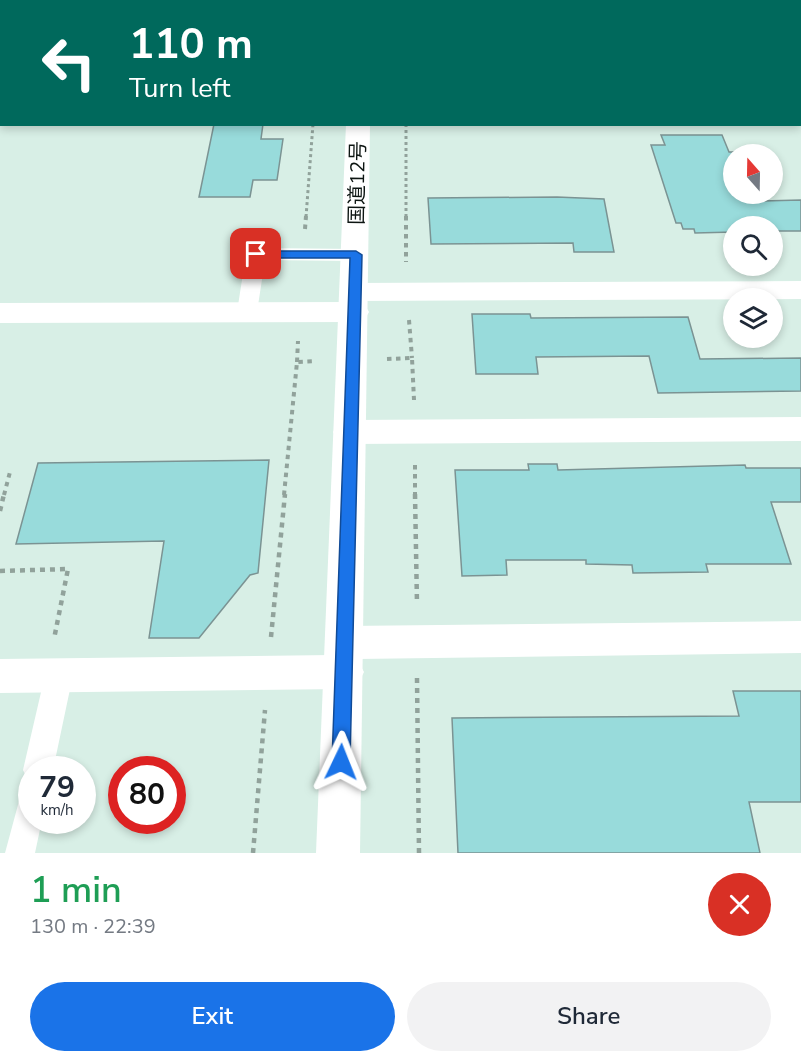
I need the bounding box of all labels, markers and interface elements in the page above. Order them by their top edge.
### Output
text: 110 m [129,16,253,73]
icon: left [30,24,108,102]
text: Turn left [129,70,230,107]
street label: 国道12号 [343,141,372,225]
north arrow [723,144,783,204]
map controls [723,144,783,348]
button: search [723,216,783,276]
pin [230,228,281,279]
icon: arrive [239,237,272,270]
button: layers [723,288,783,348]
position arrow [309,730,373,794]
speed limit sign: 80 [108,756,186,834]
text: 79 [39,767,75,808]
text: km/h [40,800,74,820]
text: 1 min [30,866,122,915]
button: close [708,873,771,936]
text: 130 m · 22:39 [30,913,156,940]
button: Exit [30,982,395,1051]
button: Share [407,982,771,1051]

